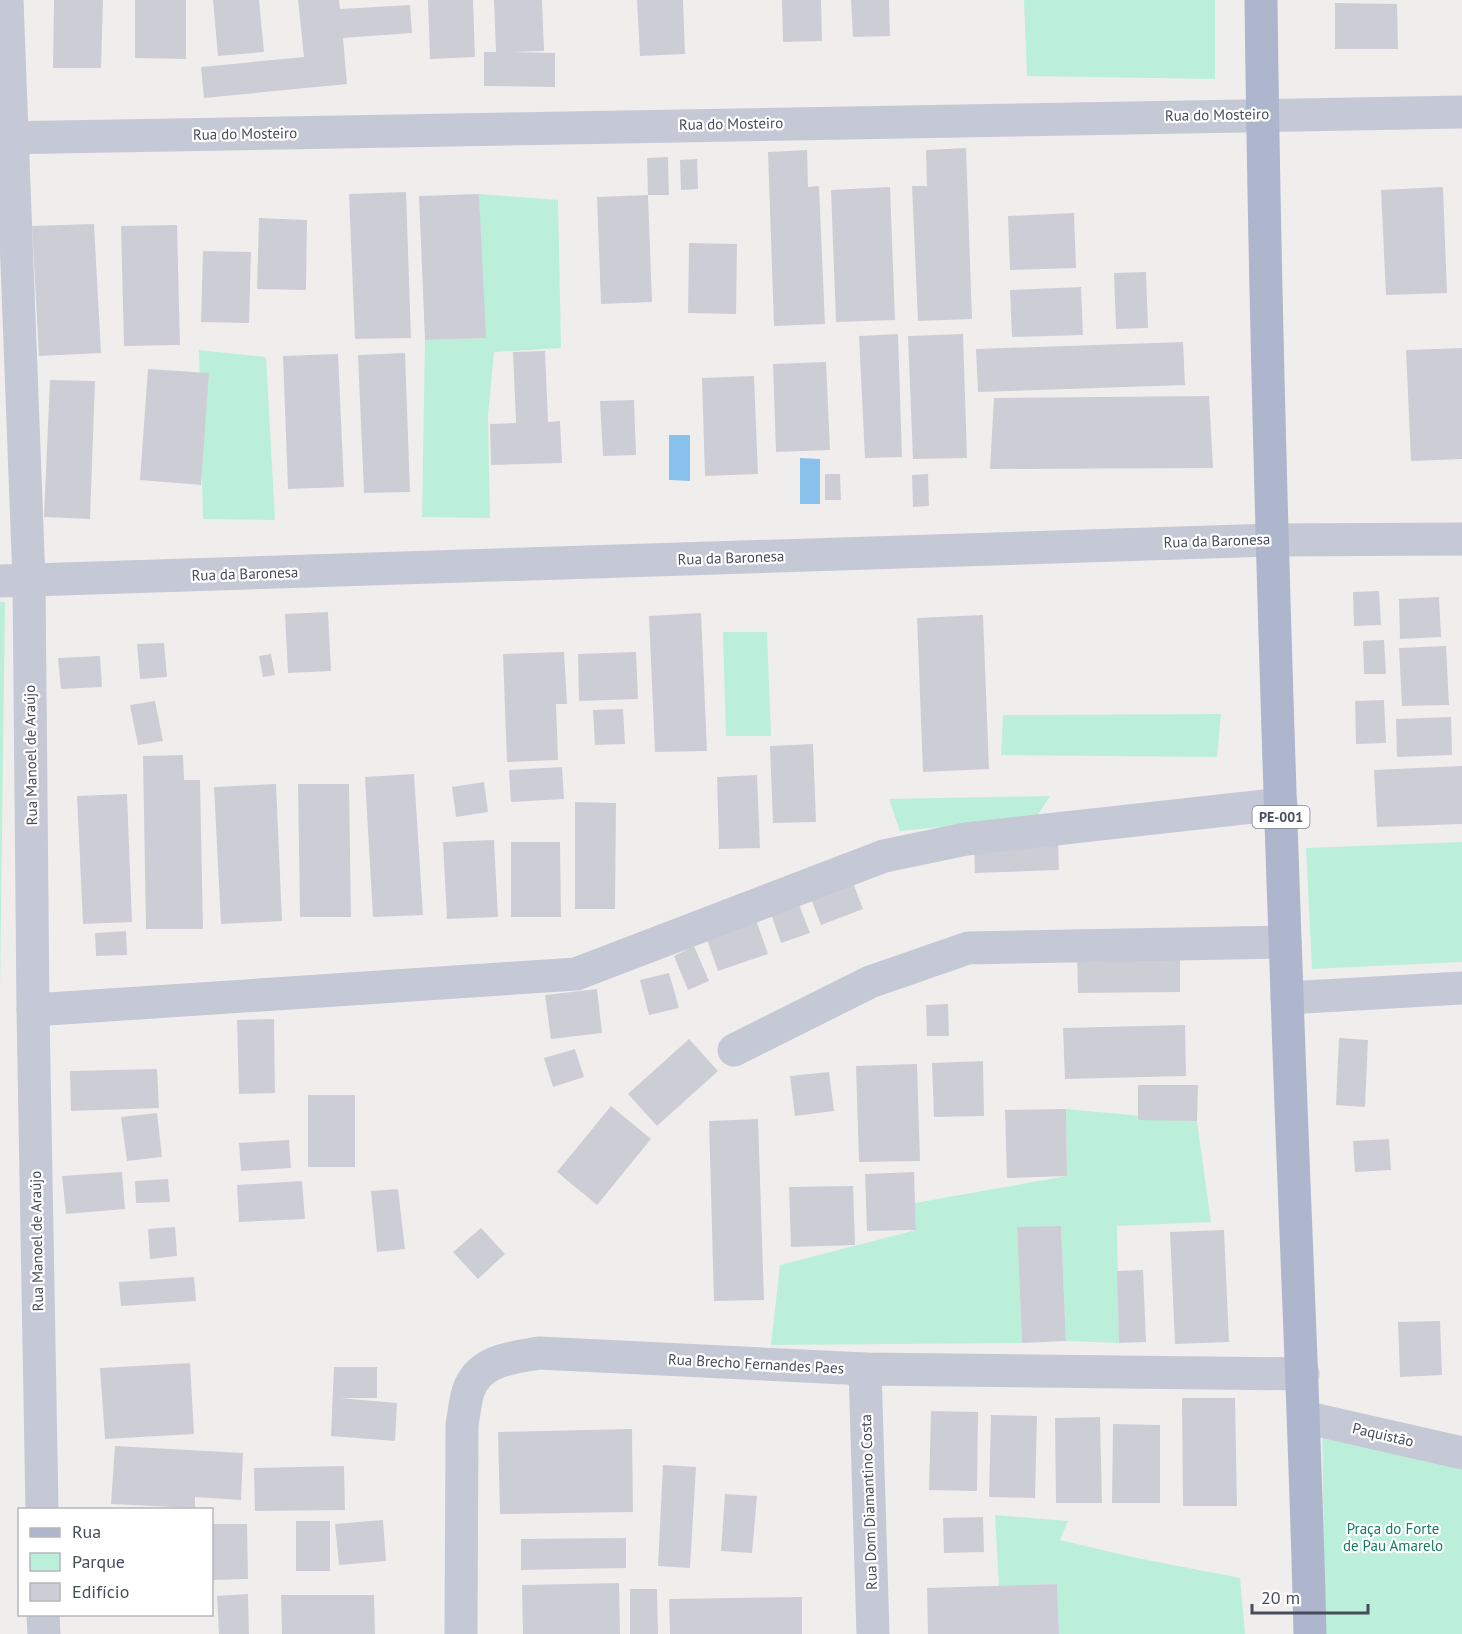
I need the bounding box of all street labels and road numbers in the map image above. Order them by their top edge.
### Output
street label: Rua do Mosteiro [1165,104,1269,125]
street label: Rua do Mosteiro [679,113,783,134]
street label: Rua do Mosteiro [193,123,297,144]
street label: Rua da Baronesa [1163,529,1271,552]
street label: Rua da Baronesa [677,546,785,569]
street label: Rua da Baronesa [191,562,299,585]
street label: Rua Manoel de Araújo [20,685,41,825]
road number: PE-001 [1252,806,1310,828]
street label: Rua Manoel de Araújo [26,1171,47,1311]
street label: Rua Brecho Fernandes Paes [668,1349,845,1378]
street label: Rua Dom Diamantino Costa [856,1414,881,1590]
street label: Paquistão [1351,1418,1416,1451]

